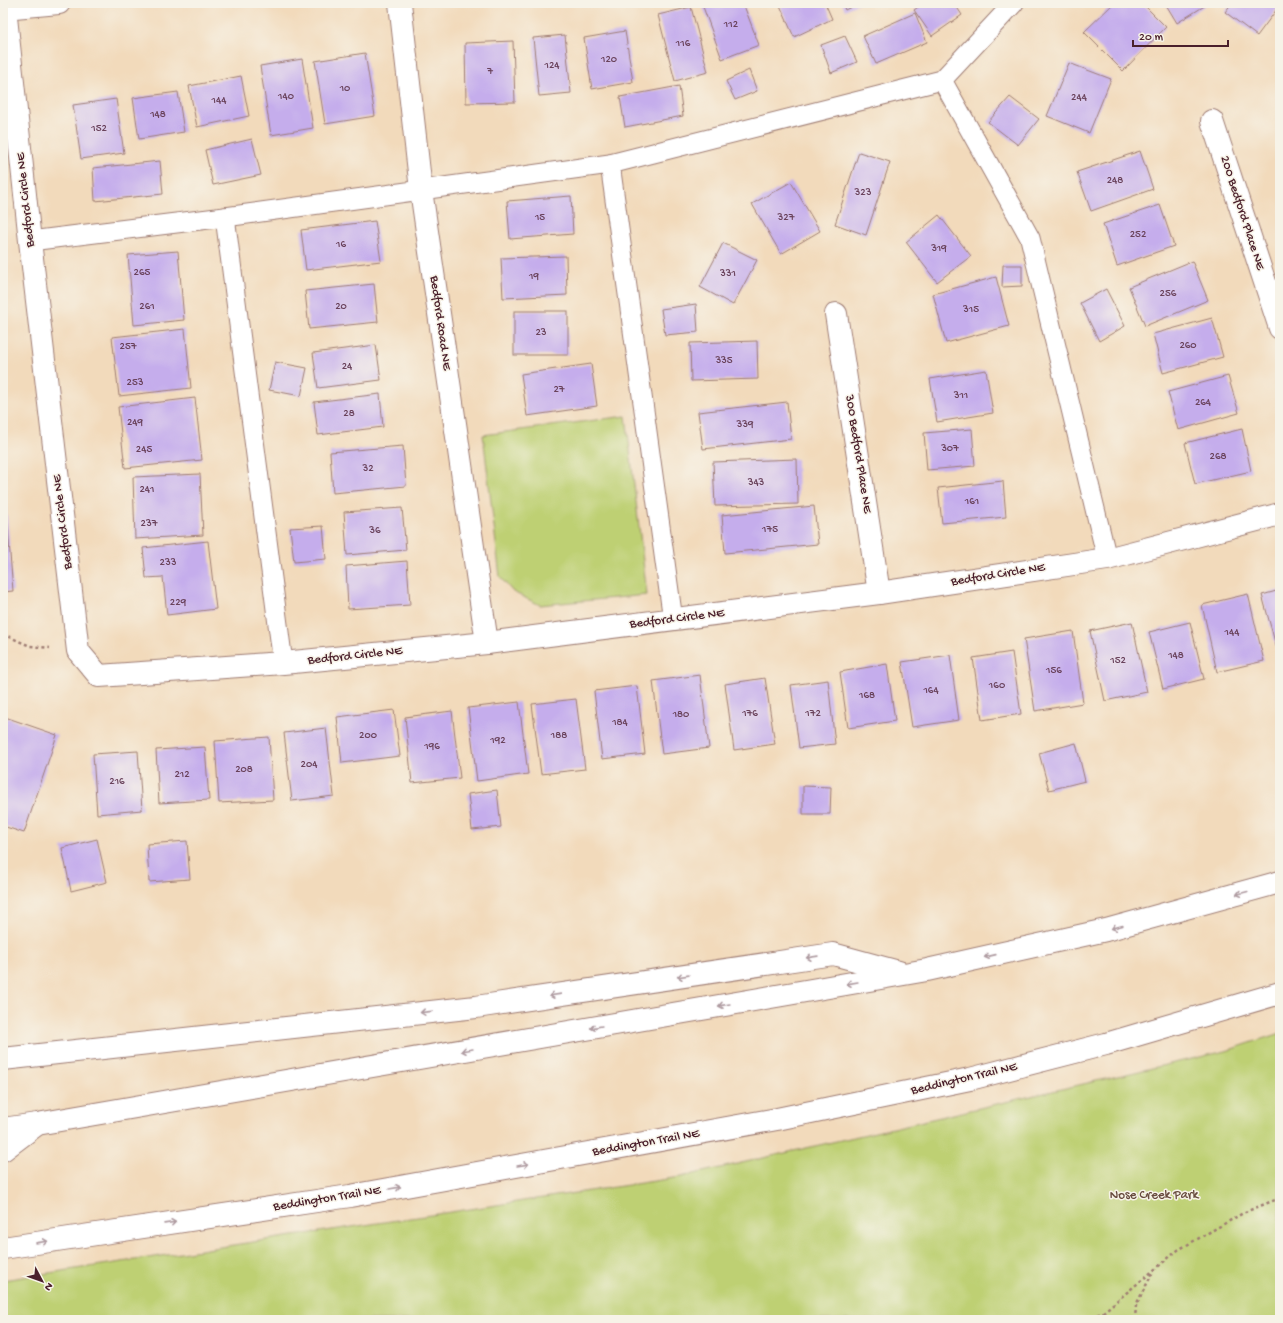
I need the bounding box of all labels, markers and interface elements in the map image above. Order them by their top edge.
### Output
house number: 112 [723,19,739,31]
scale bar [1133,22,1228,48]
text: 20 m [1139,31,1164,45]
house number: 116 [675,38,691,50]
house number: 120 [600,54,617,66]
house number: 124 [543,60,560,72]
house number: 7 [486,66,493,78]
house number: 10 [339,83,350,95]
house number: 140 [277,91,294,103]
house number: 244 [1071,92,1088,104]
house number: 144 [211,95,227,107]
house number: 148 [149,109,166,121]
house number: 152 [90,123,107,135]
street label: Bedford Circle NE [13,151,39,249]
street label: 200 Bedford Place NE [1216,154,1268,273]
house number: 248 [1107,175,1123,187]
house number: 323 [854,187,872,199]
house number: 15 [534,212,545,224]
house number: 327 [777,212,795,224]
house number: 252 [1130,229,1147,241]
house number: 16 [335,239,346,251]
house number: 319 [930,243,947,255]
house number: 265 [134,267,151,279]
house number: 331 [719,268,736,280]
house number: 19 [528,271,539,283]
street label: Bedford Road NE [426,274,454,372]
house number: 256 [1160,288,1177,300]
house number: 261 [139,301,155,313]
house number: 20 [335,301,347,313]
house number: 315 [962,304,979,316]
house number: 23 [535,327,547,339]
house number: 260 [1179,340,1197,352]
house number: 257 [120,341,137,353]
house number: 335 [714,355,733,367]
house number: 24 [342,361,353,373]
house number: 253 [127,377,144,389]
house number: 27 [553,384,565,396]
house number: 311 [953,390,968,402]
street label: 300 Bedford Place NE [841,393,875,515]
house number: 264 [1195,397,1212,409]
house number: 28 [343,408,355,420]
house number: 249 [127,417,144,429]
house number: 339 [736,419,754,431]
house number: 307 [940,443,959,455]
house number: 245 [136,444,152,456]
house number: 268 [1210,451,1227,463]
house number: 32 [361,463,374,475]
street label: Bedford Circle NE [50,473,76,571]
house number: 343 [747,477,765,489]
house number: 241 [139,484,155,496]
house number: 161 [964,496,979,508]
house number: 237 [141,518,158,530]
house number: 175 [761,524,778,536]
house number: 36 [368,525,381,537]
house number: 233 [160,557,177,569]
street label: Bedford Circle NE [949,560,1047,590]
house number: 229 [170,597,187,609]
street label: Bedford Circle NE [628,606,726,632]
house number: 144 [1224,627,1240,639]
street label: Bedford Circle NE [306,643,404,669]
house number: 148 [1167,650,1184,662]
house number: 152 [1109,655,1126,667]
house number: 156 [1045,665,1062,677]
house number: 160 [988,680,1005,692]
house number: 164 [922,685,939,697]
house number: 168 [858,690,875,702]
house number: 176 [741,708,758,720]
house number: 172 [804,708,821,720]
house number: 180 [672,709,689,721]
house number: 184 [611,717,629,729]
house number: 200 [359,730,377,742]
house number: 188 [550,730,567,742]
house number: 192 [489,735,506,747]
house number: 196 [423,741,440,753]
house number: 204 [301,759,318,771]
house number: 208 [235,764,253,776]
house number: 212 [174,769,190,781]
house number: 216 [109,776,125,788]
one-way arrow [1236,889,1249,897]
one-way arrow [1111,924,1124,931]
one-way arrow [984,952,997,960]
one-way arrow [806,953,819,961]
one-way arrow [677,972,690,980]
one-way arrow [846,979,859,987]
one-way arrow [549,991,562,999]
one-way arrow [718,1001,731,1009]
one-way arrow [420,1009,433,1016]
one-way arrow [589,1024,602,1032]
one-way arrow [461,1046,474,1054]
street label: Beddington Trail NE [908,1059,1019,1099]
street label: Beddington Trail NE [590,1126,702,1160]
one-way arrow [516,1161,529,1169]
street label: Beddington Trail NE [271,1183,383,1215]
one-way arrow [388,1183,401,1191]
park label: Nose Creek Park [1110,1188,1199,1203]
one-way arrow [163,1219,176,1227]
one-way arrow [35,1238,48,1246]
north arrow [22,1261,62,1301]
text: N [41,1280,55,1293]

